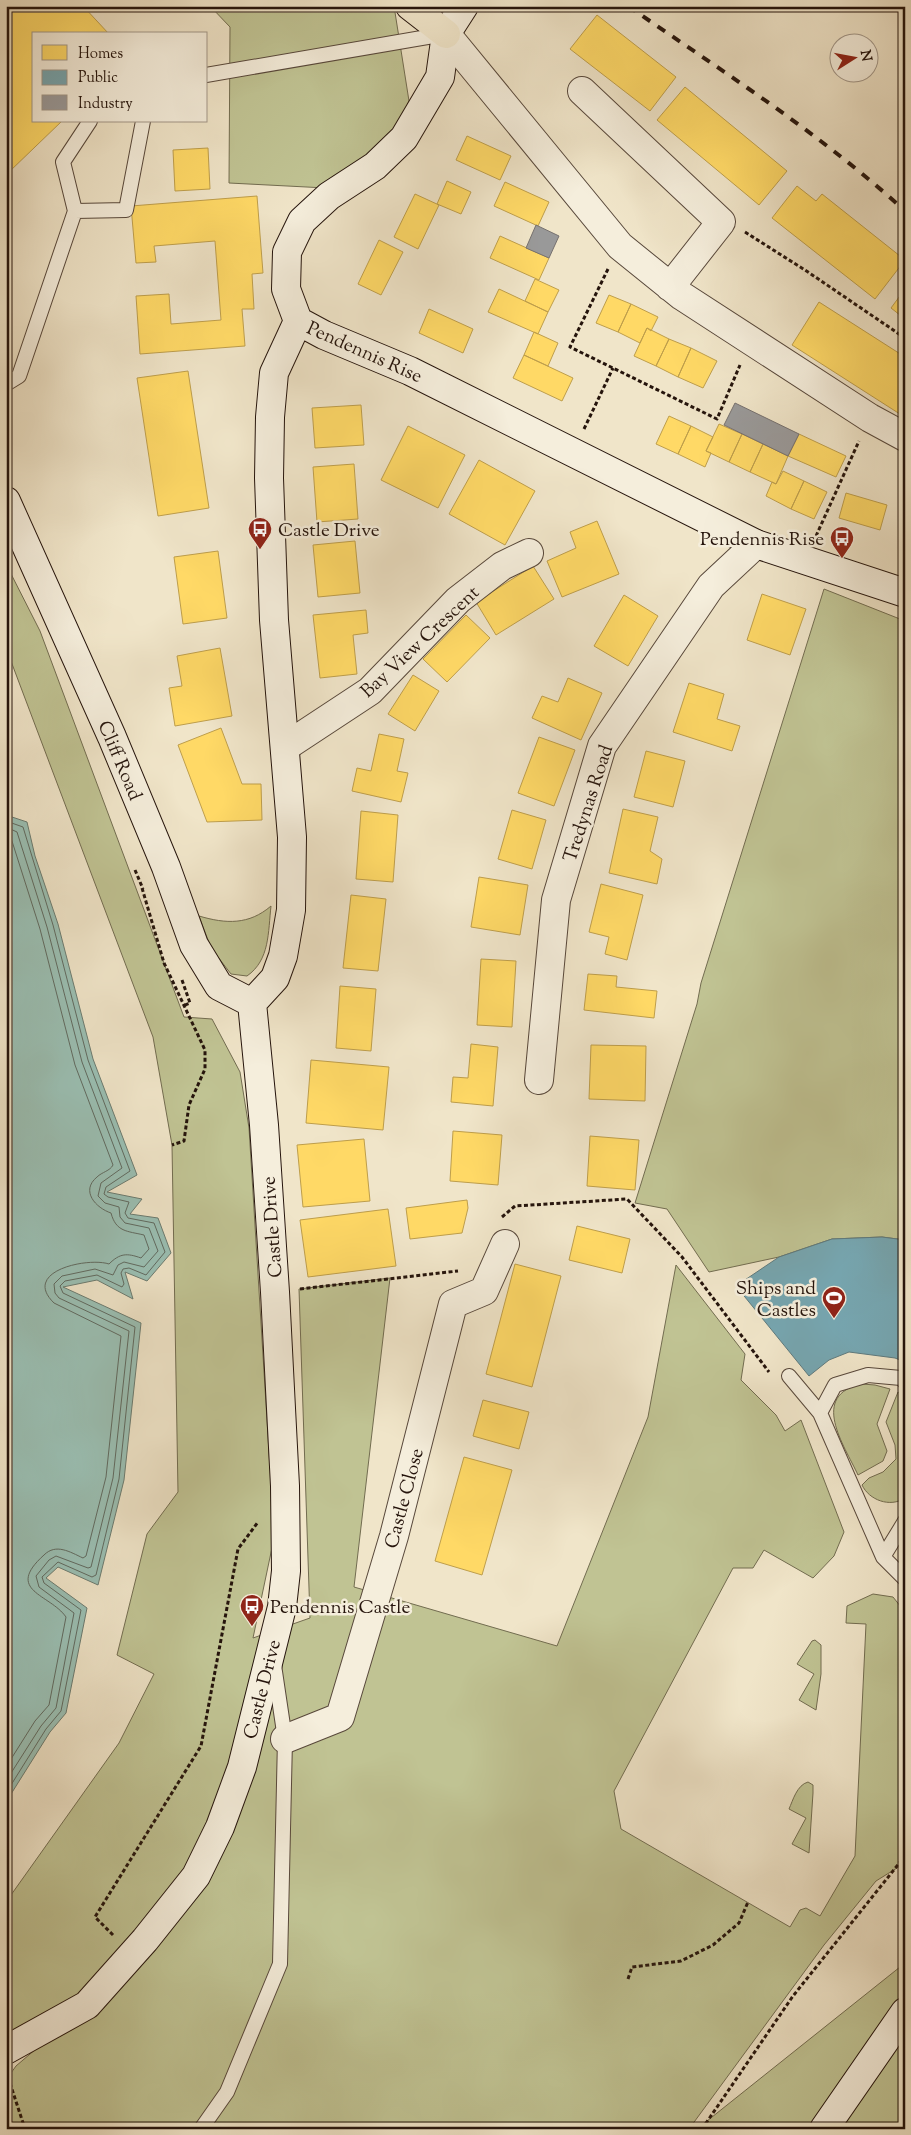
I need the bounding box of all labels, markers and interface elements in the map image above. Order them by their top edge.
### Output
legend [32,32,208,122]
north arrow [828,32,878,82]
text: Homes [78,44,123,65]
text: N [854,49,876,63]
text: Public [78,68,118,89]
text: Industry [78,94,133,115]
street label: Pendennis Rise [302,316,426,391]
bus stop icon: Castle Drive [247,516,273,550]
place label: Castle Drive [278,518,380,545]
bus stop icon: Pendennis Rise [829,525,855,559]
place label: Pendennis Rise [700,527,824,554]
street label: Bay View Crescent [355,580,487,705]
street label: Cliff Road [90,717,148,805]
street label: Tredynas Road [558,741,621,866]
street label: Castle Drive [256,1175,291,1278]
place label: Ships and Castles [736,1276,816,1325]
sports icon: Ships and Castles [821,1285,847,1319]
street label: Castle Close [379,1445,432,1552]
bus stop icon: Pendennis Castle [239,1593,265,1627]
place label: Pendennis Castle [270,1595,410,1622]
street label: Castle Drive [238,1637,289,1742]

